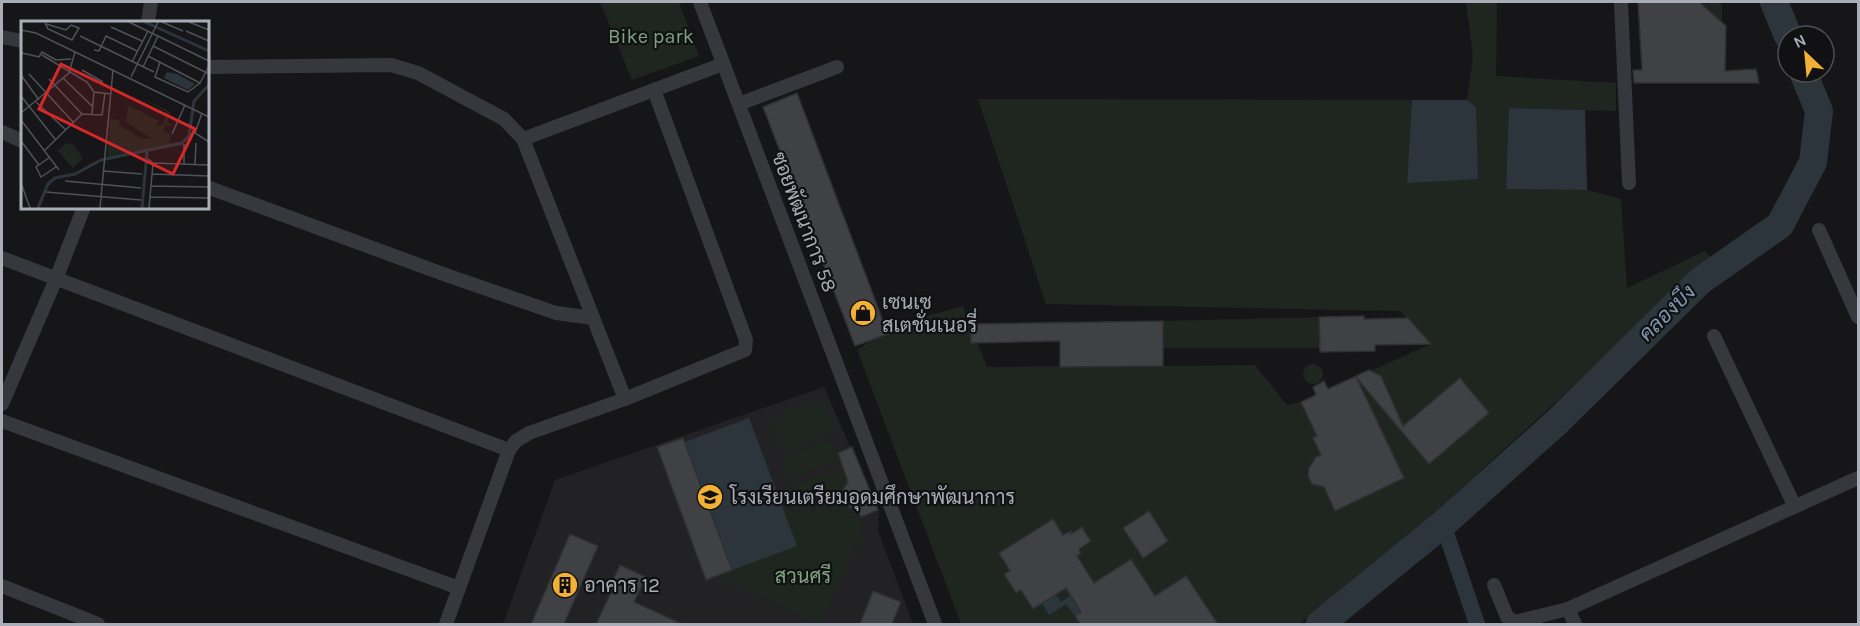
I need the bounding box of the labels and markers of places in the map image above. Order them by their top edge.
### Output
place label: เซนเซ สเตชั่นเนอรี่ [882,291,977,337]
shop icon: เซนเซ สเตชั่นเนอรี่ [848,298,878,328]
school or university icon: โรงเรียนเตรียมอุดมศึกษาพัฒนาการ [695,482,725,512]
place label: โรงเรียนเตรียมอุดมศึกษาพัฒนาการ [729,484,1015,511]
building icon: อาคาร 12 [550,570,580,600]
place label: อาคาร 12 [584,574,660,597]

